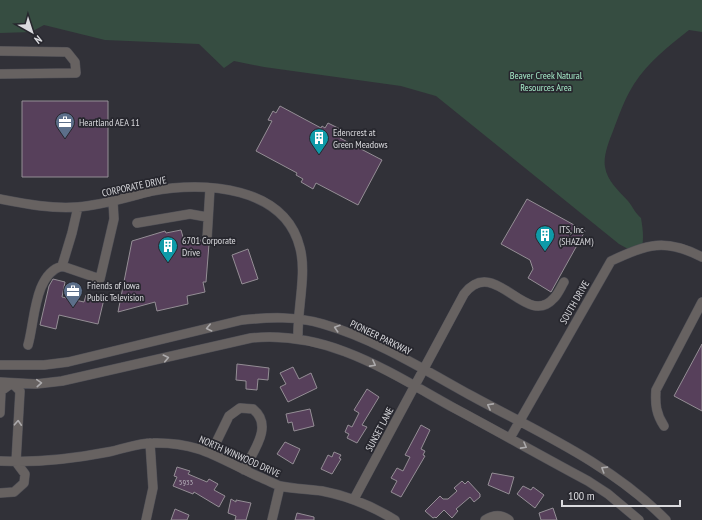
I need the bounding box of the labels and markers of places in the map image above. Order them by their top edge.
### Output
office icon: Heartland AEA 11 [54,111,76,139]
place label: Heartland AEA 11 [79,116,140,129]
place label: Edencrest at Green Meadows [333,126,388,151]
building icon: Edencrest at Green Meadows [308,127,330,155]
place label: ITS, Inc (SHAZAM) [559,223,594,248]
building icon: ITS, Inc (SHAZAM) [534,224,556,252]
place label: 6701 Corporate Drive [182,234,236,259]
building icon: 6701 Corporate Drive [157,235,179,263]
place label: Friends of Iowa Public Television [87,279,144,304]
office icon: Friends of Iowa Public Television [62,280,84,308]

